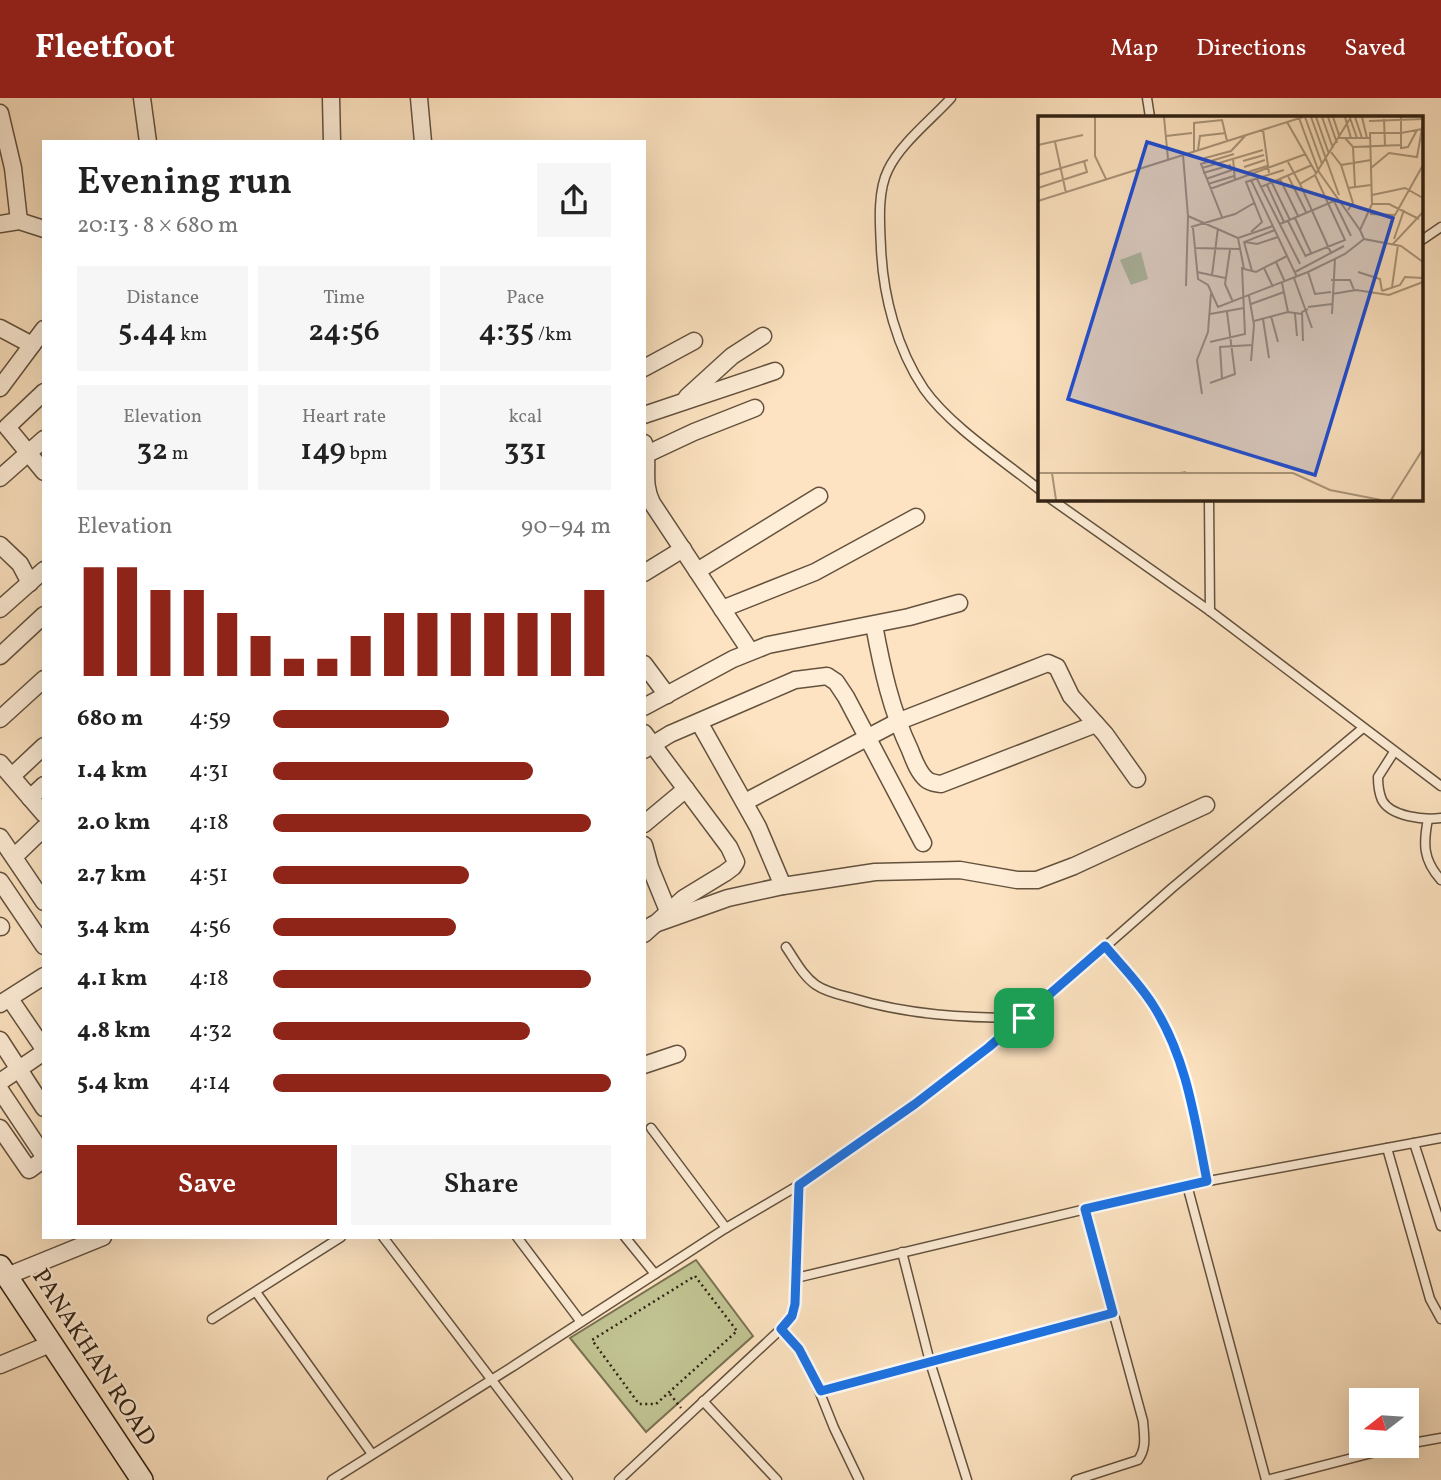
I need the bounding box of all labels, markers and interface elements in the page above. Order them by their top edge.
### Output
text: Fleetfoot [35,26,175,72]
text: Map [1110,32,1158,66]
text: Directions [1196,32,1306,66]
text: Saved [1344,32,1406,66]
inset map [1038,116,1424,500]
text: Evening run [77,157,292,210]
button: share [537,163,611,237]
text: 20:13 · 8 × 680 m [77,210,238,242]
text: Distance [126,285,199,311]
text: Time [323,285,365,311]
text: Pace [506,285,544,311]
text: 5.44 [118,311,176,353]
text: 24:56 [308,311,380,353]
text: 4:35 [478,311,534,353]
text: km [176,322,207,348]
text: /km [534,322,572,348]
text: Elevation [123,404,202,430]
text: Heart rate [302,404,386,430]
text: kcal [508,404,542,430]
text: 32 [137,430,168,472]
text: 149 [300,430,346,472]
text: 331 [504,430,547,472]
text: m [168,441,189,467]
text: bpm [346,441,388,467]
text: Elevation [77,511,173,543]
text: 90–94 m [521,511,611,543]
text: 680 m [77,703,143,735]
text: 4:59 [189,703,231,735]
text: 1.4 km [77,755,148,787]
text: 4:31 [189,755,229,787]
text: 2.0 km [77,807,150,839]
text: 4:18 [189,807,229,839]
text: 2.7 km [77,859,147,891]
text: 4:51 [189,859,228,891]
text: 3.4 km [77,911,150,943]
text: 4:56 [189,911,231,943]
text: 4.1 km [77,963,148,995]
text: 4:18 [189,963,229,995]
pin [994,988,1054,1048]
icon: arrive [1005,999,1043,1037]
text: 4.8 km [77,1015,151,1047]
text: 4:32 [189,1015,232,1047]
text: 5.4 km [77,1067,149,1099]
text: 4:14 [189,1067,231,1099]
button: Save [77,1145,337,1225]
button: Share [351,1145,611,1225]
street label: PANAKHAN ROAD [23,1263,163,1453]
north arrow [1349,1388,1419,1458]
map controls [1349,1388,1419,1458]

